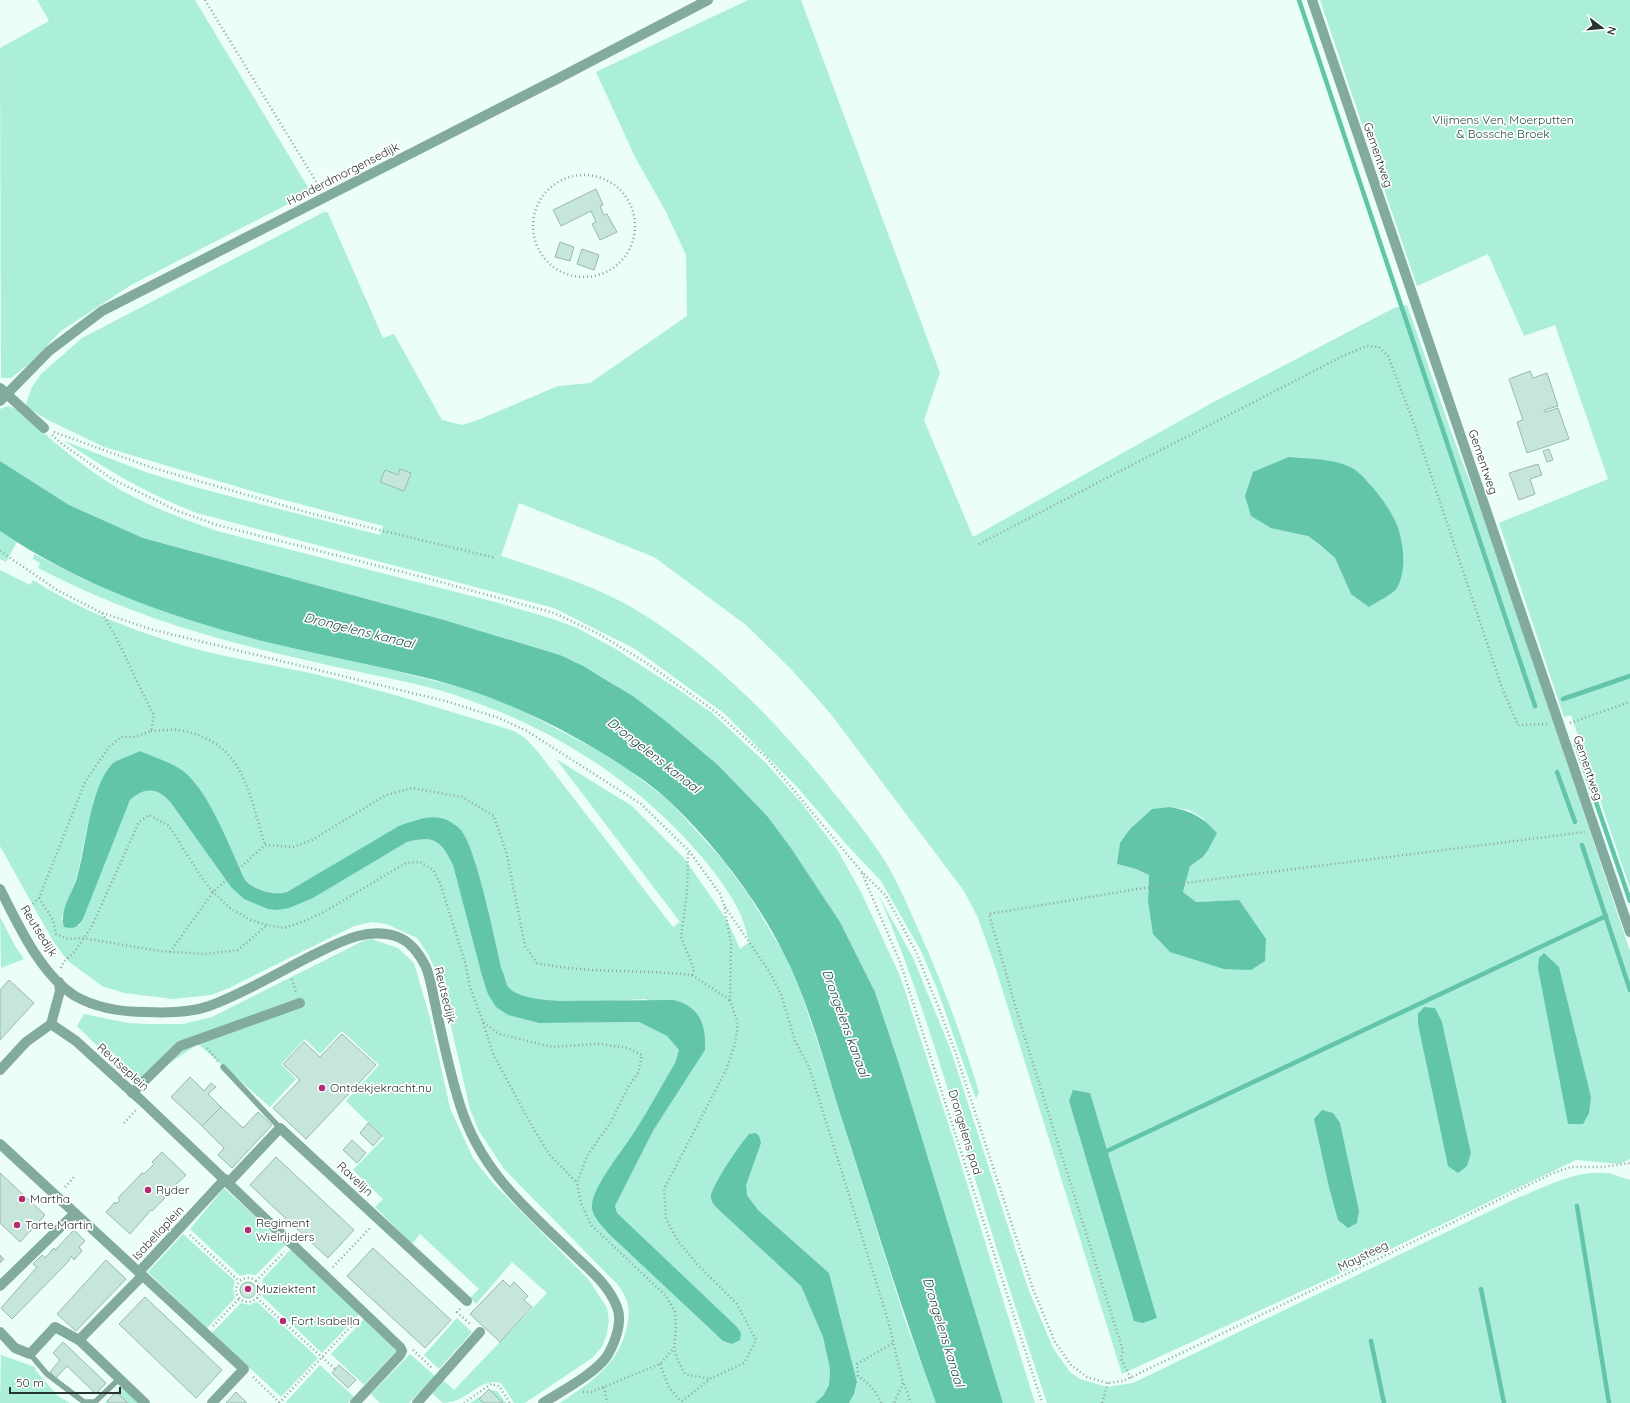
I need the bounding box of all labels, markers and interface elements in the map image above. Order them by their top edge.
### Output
north arrow [1582,8,1622,48]
text: N [1604,25,1619,37]
park label: Vlijmens Ven, Moerputten & Bossche Broek [1432,112,1574,141]
street label: Gementweg [1360,120,1397,189]
street label: Honderdmorgensedijk [284,139,401,208]
street label: Gementweg [1465,427,1502,496]
water label: Drongelens kanaal [302,609,418,652]
water label: Drongelens kanaal [604,714,705,797]
street label: Gementweg [1570,733,1607,802]
street label: Reutsedijk [18,902,61,959]
street label: Reutsedijk [431,965,460,1025]
water label: Drongelens kanaal [819,967,874,1081]
street label: Reutseplein [94,1039,152,1094]
place label: Ontdekjekracht.nu [330,1080,432,1095]
marker: Ontdekjekracht.nu [317,1083,327,1093]
street label: Drongelens pad [945,1087,986,1176]
street label: Ravelijn [334,1158,376,1199]
place label: Ryder [156,1182,190,1197]
marker: Ryder [143,1185,153,1195]
place label: Martha [30,1191,70,1206]
marker: Martha [17,1194,27,1204]
street label: Isabellaplein [129,1202,187,1263]
place label: Regiment Wielrijders [256,1215,315,1244]
place label: Tarte Martin [25,1217,92,1232]
marker: Tarte Martin [12,1220,22,1230]
marker: Regiment Wielrijders [243,1225,253,1235]
street label: Maysteeg [1335,1237,1391,1274]
water label: Drongelens kanaal [920,1276,969,1390]
place label: Muziektent [256,1281,316,1296]
marker: Muziektent [243,1284,253,1294]
place label: Fort Isabella [291,1313,360,1328]
marker: Fort Isabella [278,1316,288,1326]
scale bar [10,1369,120,1395]
text: 50 m [16,1375,44,1390]

